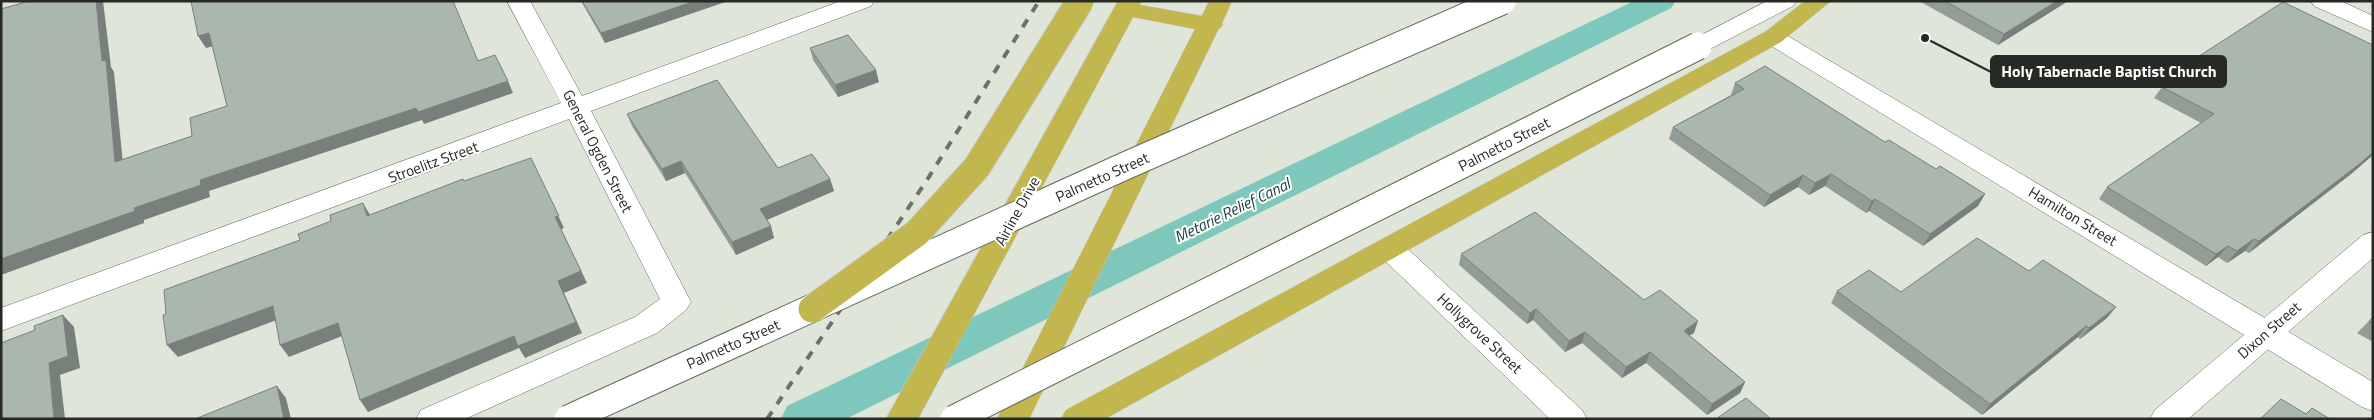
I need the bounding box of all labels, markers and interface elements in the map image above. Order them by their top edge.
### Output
callout: Holy Tabernacle Baptist Church [1991,56,2226,87]
text: Holy Tabernacle Baptist Church [2001,59,2217,83]
street label: General Ogden Street [557,86,639,217]
street label: Palmetto Street [1454,111,1555,177]
street label: Stroelitz Street [385,135,482,189]
street label: Palmetto Street [1052,146,1153,208]
water label: Metarie Relief Canal [1170,171,1295,248]
street label: Airline Drive [989,172,1045,250]
street label: Hamilton Street [2024,180,2122,252]
street label: Hollygrove Street [1432,287,1528,379]
street label: Dixon Street [2232,295,2306,364]
street label: Palmetto Street [683,313,784,375]

